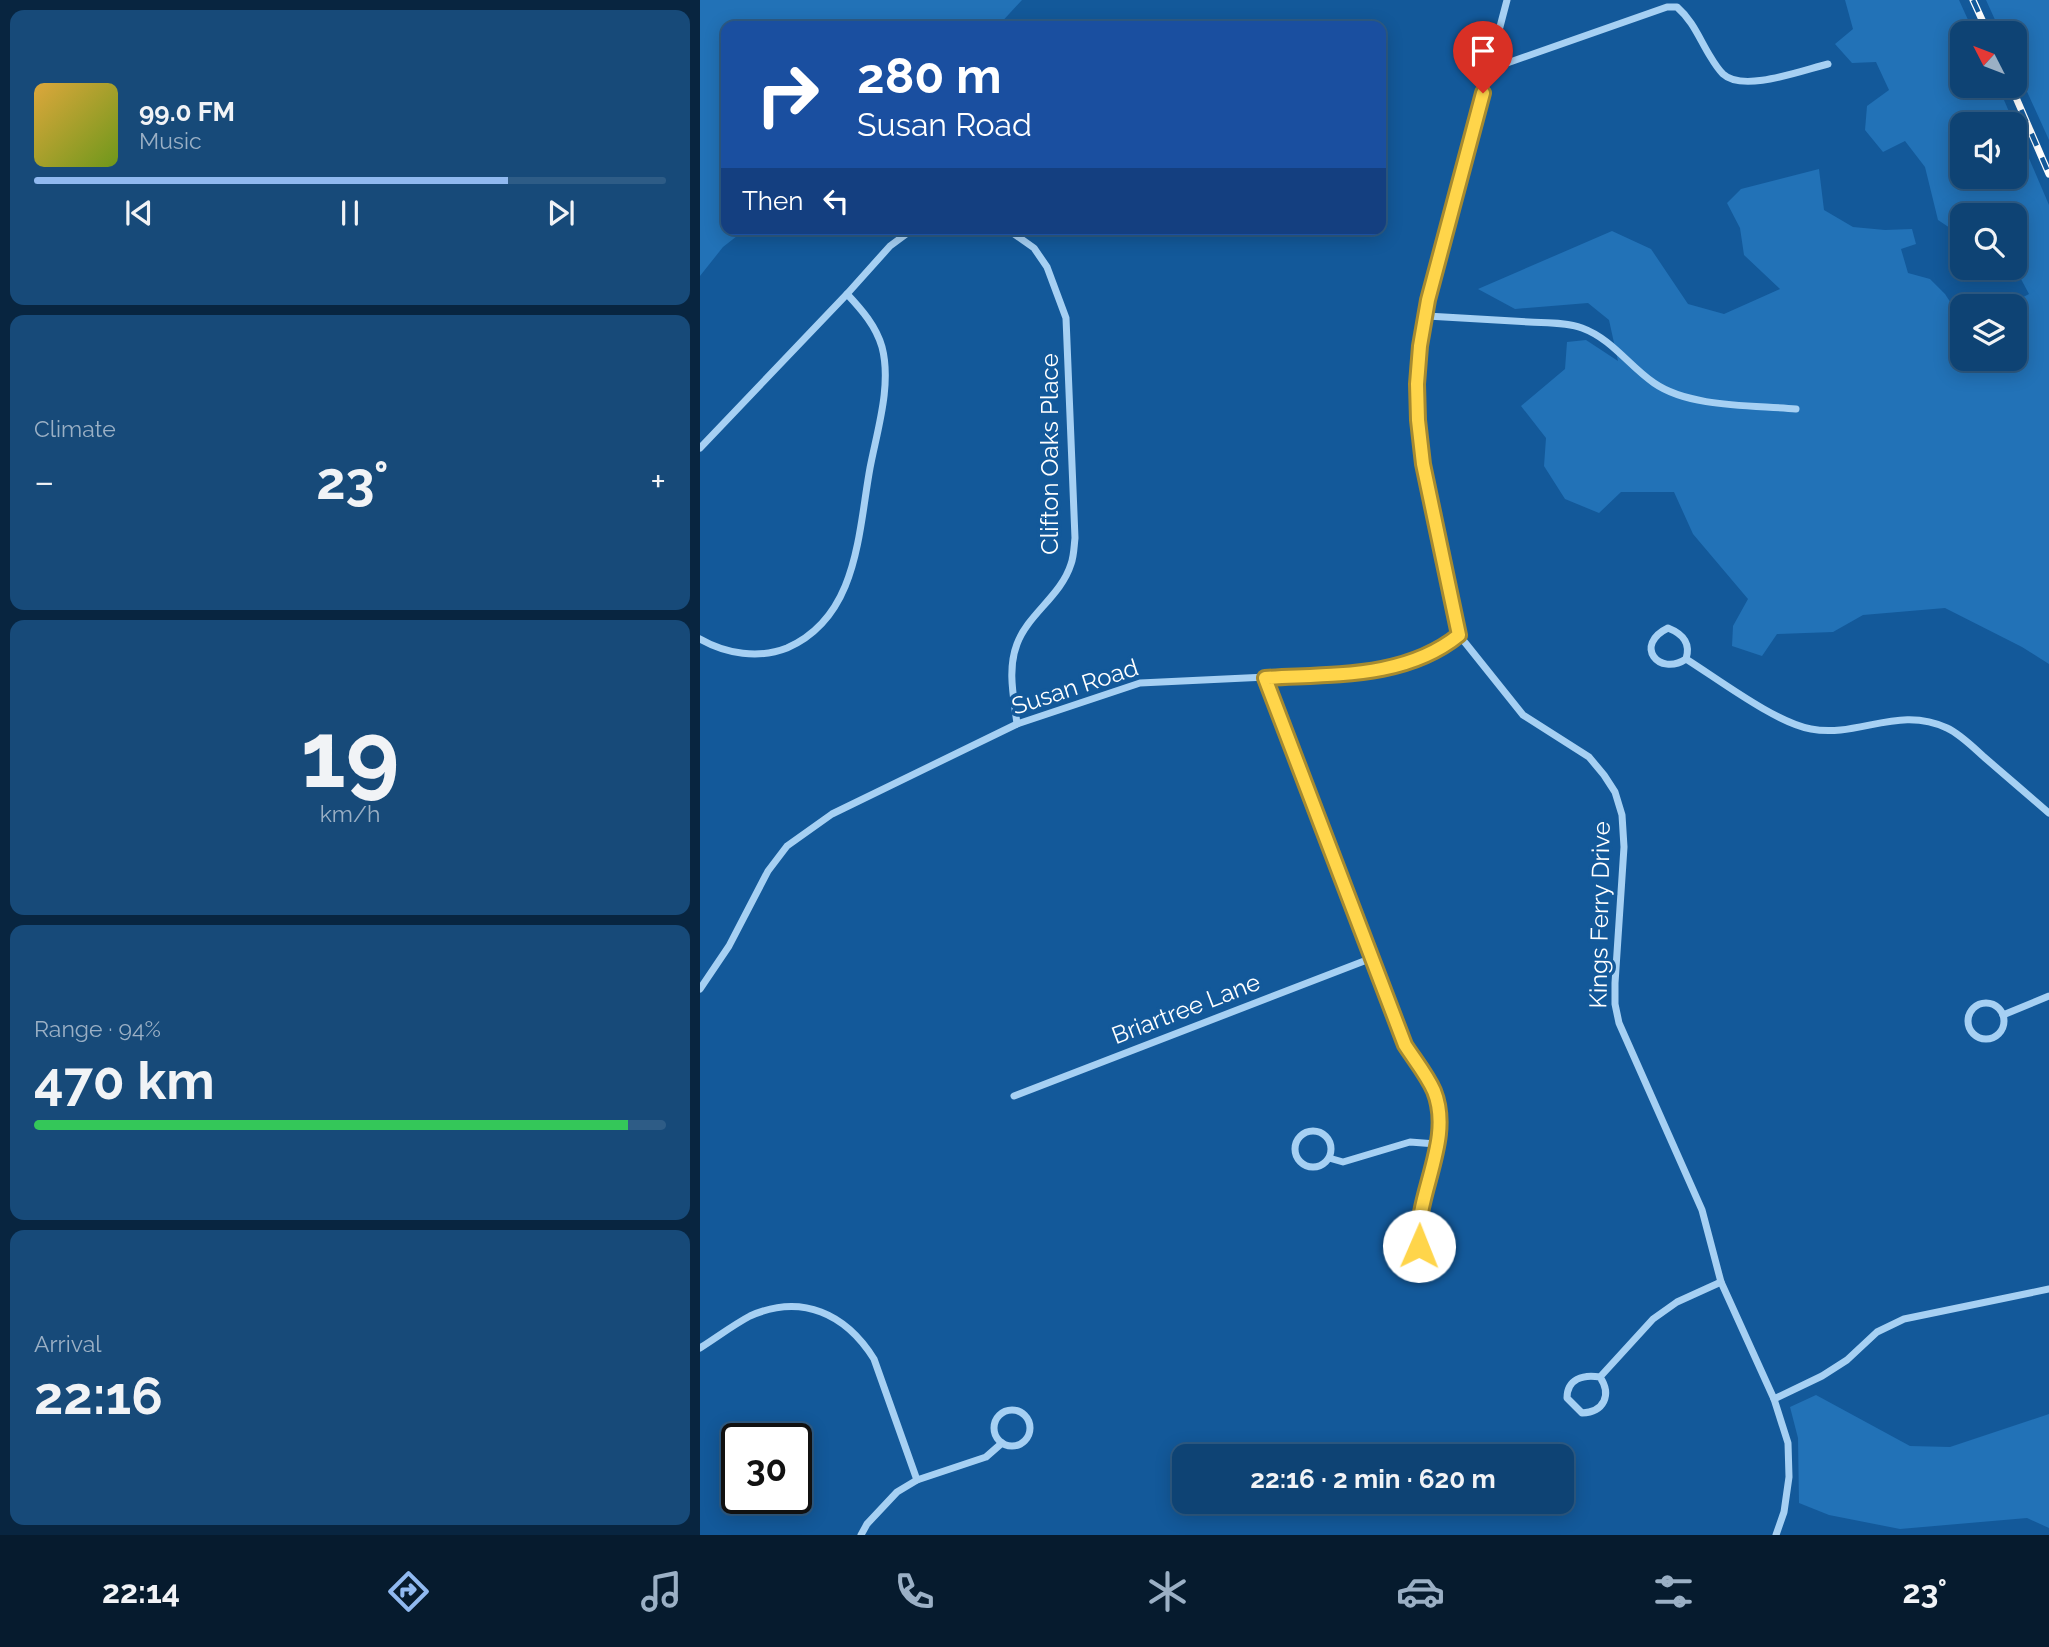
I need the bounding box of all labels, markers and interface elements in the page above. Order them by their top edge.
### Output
pin [1453,21,1513,93]
north arrow [1950,21,2026,98]
map controls [1950,21,2027,371]
icon: arrive [1464,32,1502,70]
text: 280 m [857,47,1002,104]
icon: right [742,49,833,140]
text: 99.0 FM [139,97,235,127]
text: Susan Road [857,106,1032,143]
button: sound [1950,112,2027,189]
text: Music [139,127,202,154]
icon: left [817,182,855,220]
text: Then [742,186,803,216]
icon: previous [120,194,158,232]
icon: pause [331,194,369,232]
icon: next [542,194,580,232]
button: search [1950,203,2027,280]
button: layers [1950,294,2027,371]
street label: Clifton Oaks Place [1035,353,1064,555]
text: Climate [34,415,116,442]
text: 23° [316,450,389,511]
text: − [34,459,54,504]
text: + [650,459,666,504]
street label: Susan Road [1008,652,1142,721]
text: 19 [301,701,399,808]
text: km/h [320,800,380,827]
street label: Kings Ferry Drive [1583,821,1616,1009]
street label: Briartree Lane [1107,967,1264,1050]
text: Range · 94% [34,1015,161,1042]
text: 470 km [34,1050,215,1111]
position arrow [1382,1209,1456,1283]
text: Arrival [34,1330,101,1357]
text: 22:16 [34,1365,163,1426]
speed limit sign: 30 [721,1423,812,1514]
text: 22:16 · 2 min · 620 m [1250,1464,1496,1494]
icon: directions [384,1567,433,1616]
icon: music [637,1567,686,1616]
icon: phone [890,1567,939,1616]
icon: climate [1143,1567,1192,1616]
icon: car [1396,1567,1445,1616]
icon: filters [1649,1567,1698,1616]
text: 22:14 [102,1573,180,1610]
text: 23° [1902,1573,1947,1610]

